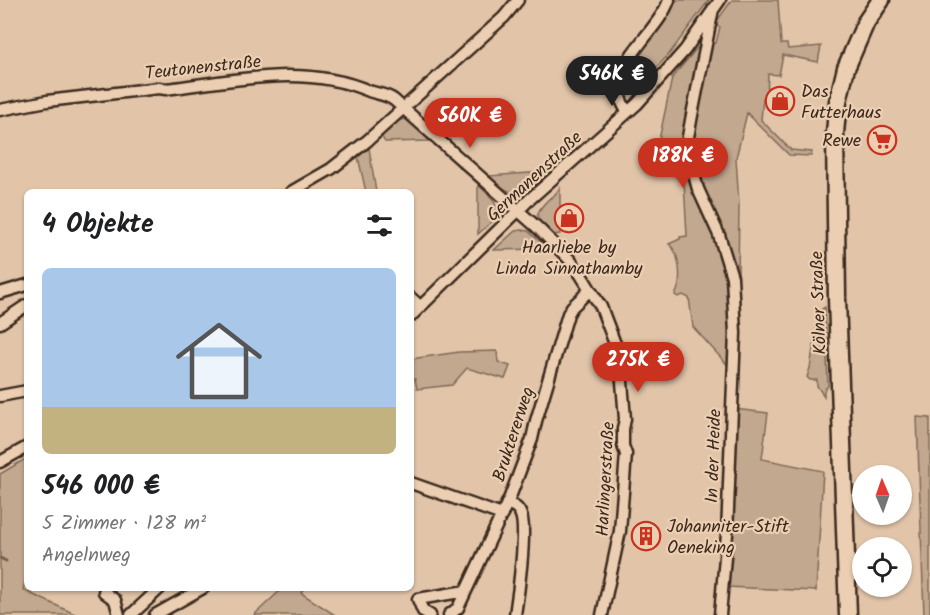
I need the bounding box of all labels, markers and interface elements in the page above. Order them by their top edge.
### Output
street label: Teutonenstraße [144,48,263,89]
pin: 546K € [563,56,661,107]
text: 546K € [580,59,644,91]
place label: Das Futterhaus [801,78,882,128]
shop icon: Das Futterhaus [764,85,796,117]
pin: 560K € [421,98,519,149]
text: 560K € [438,101,502,133]
supermarket icon: Rewe [866,124,898,156]
street label: Germanenstraße [480,125,590,230]
place label: Rewe [822,127,861,156]
pin: 188K € [634,138,732,189]
text: 188K € [652,141,714,173]
shop icon: Haarliebe by Linda Sinnathamby [553,202,585,234]
text: 4 Objekte [42,204,154,246]
icon: filters [363,209,396,242]
place label: Haarliebe by Linda Sinnathamby [495,234,643,284]
street label: Kölner Straße [803,251,836,355]
icon: home [165,307,273,415]
pin: 275K € [589,342,687,393]
text: 275K € [606,345,670,377]
street label: Bruktererweg [485,383,543,486]
street label: In der Heide [698,408,731,504]
street label: Harlingerstraße [589,421,624,537]
north arrow [852,465,912,525]
map controls [852,465,912,597]
text: 546 000 € [42,466,160,508]
text: 5 Zimmer · 128 m² [42,508,206,540]
place label: Johanniter-Stift Oeneking [667,513,790,563]
building icon: Johanniter-Stift Oeneking [630,520,662,552]
button: locate [852,537,912,597]
text: Angelnweg [42,540,131,572]

